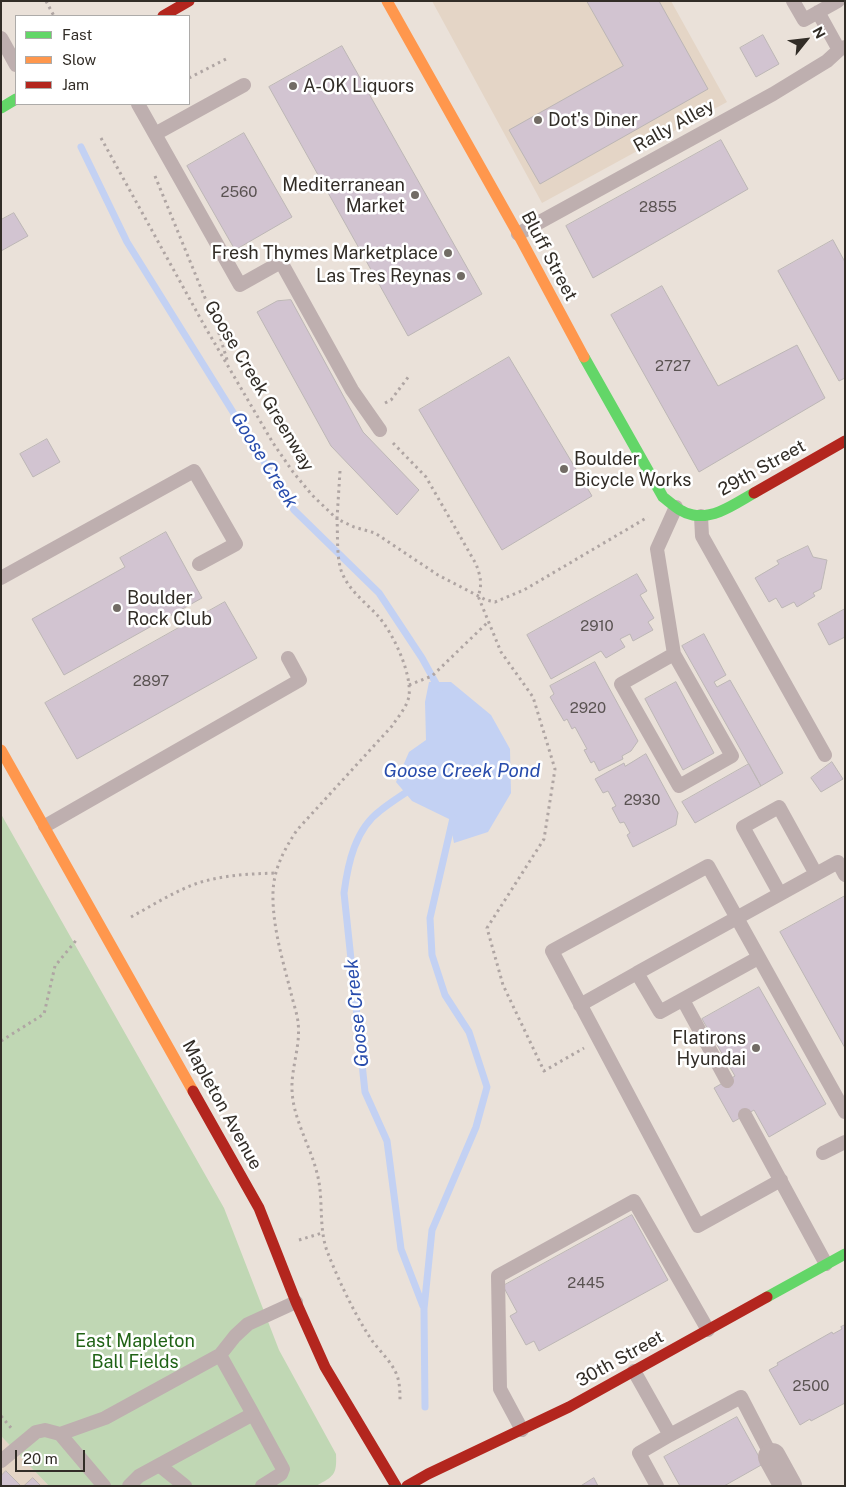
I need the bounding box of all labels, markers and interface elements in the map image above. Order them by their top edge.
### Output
legend [15,15,190,105]
north arrow [781,15,831,65]
text: N [809,24,829,41]
text: Fast [62,26,92,43]
text: Slow [62,51,96,68]
place label: A-OK Liquors [303,75,414,97]
text: Jam [62,76,89,93]
marker: A-OK Liquors [287,80,299,92]
street label: Rally Alley [630,95,718,157]
place label: Dot's Diner [548,109,638,131]
marker: Dot's Diner [532,114,544,126]
place label: Mediterranean Market [282,174,405,216]
house number: 2560 [221,183,257,201]
marker: Mediterranean Market [409,189,421,201]
house number: 2855 [639,198,677,216]
street label: Bluff Street [516,207,582,305]
place label: Fresh Thymes Marketplace [212,242,438,264]
marker: Fresh Thymes Marketplace [442,247,454,259]
place label: Las Tres Reynas [316,265,451,287]
marker: Las Tres Reynas [455,270,467,282]
street label: Goose Creek Greenway [200,297,318,475]
house number: 2727 [655,357,691,375]
water label: Goose Creek [225,408,303,512]
street label: 29th Street [715,435,809,501]
place label: Boulder Bicycle Works [574,448,691,490]
marker: Boulder Bicycle Works [558,463,570,475]
place label: Boulder Rock Club [127,587,212,630]
marker: Boulder Rock Club [111,602,123,614]
house number: 2910 [580,617,614,635]
house number: 2897 [133,672,169,690]
house number: 2920 [570,699,606,717]
water label: Goose Creek Pond [384,760,540,782]
house number: 2930 [624,791,660,809]
water label: Goose Creek [340,958,374,1068]
place label: Flatirons Hyundai [672,1027,746,1070]
street label: Mapleton Avenue [177,1036,267,1174]
marker: Flatirons Hyundai [750,1042,762,1054]
house number: 2445 [567,1274,605,1292]
street label: 30th Street [573,1326,667,1392]
park label: East Mapleton Ball Fields [75,1330,195,1372]
house number: 2500 [793,1377,829,1395]
scale bar [18,1440,88,1472]
text: 20 m [23,1450,58,1467]

